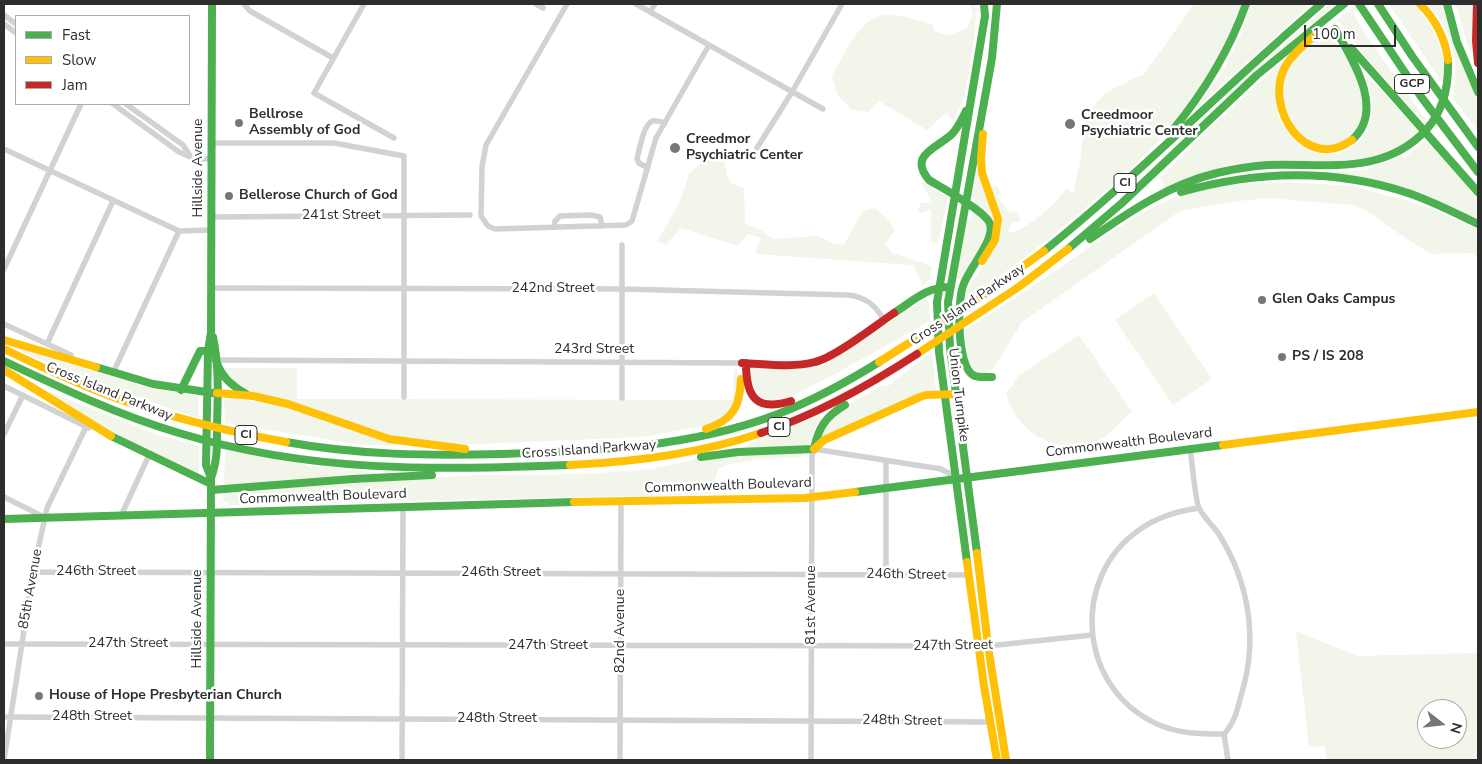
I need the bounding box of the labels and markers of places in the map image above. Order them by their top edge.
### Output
place label: Bellrose Assembly of God [249,107,360,140]
place label: Creedmoor Psychiatric Center [1081,108,1198,140]
marker: Bellrose Assembly of God [233,117,245,129]
marker: Creedmoor Psychiatric Center [1063,117,1077,131]
place label: Creedmor Psychiatric Center [686,132,803,164]
marker: Creedmor Psychiatric Center [668,141,682,155]
place label: Bellerose Church of God [239,188,398,204]
marker: Bellerose Church of God [223,190,235,202]
place label: Glen Oaks Campus [1272,292,1395,308]
marker: Glen Oaks Campus [1256,294,1268,306]
place label: PS / IS 208 [1292,349,1364,365]
marker: PS / IS 208 [1276,351,1288,363]
place label: House of Hope Presbyterian Church [49,688,282,704]
marker: House of Hope Presbyterian Church [33,690,45,702]

